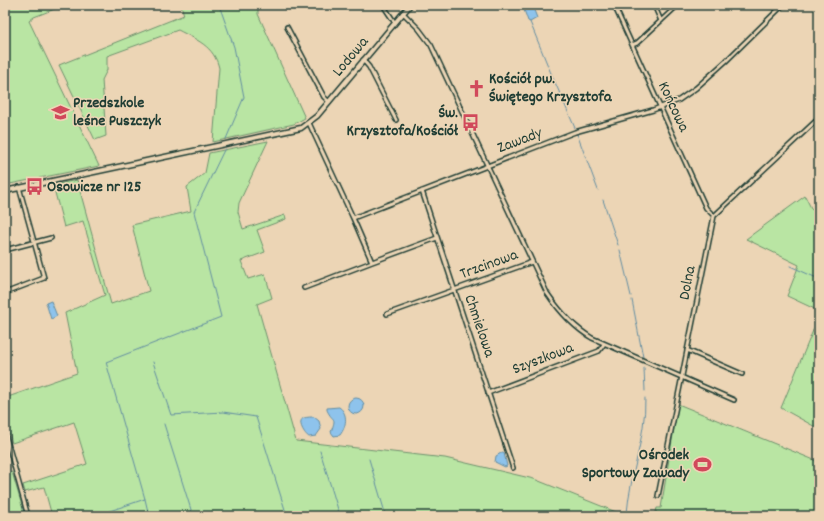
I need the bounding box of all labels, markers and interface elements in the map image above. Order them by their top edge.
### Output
street label: Lodowa [327,32,375,82]
place label: Kościół pw. Świętego Krzysztofa [489,68,613,109]
church icon: Kościół pw. Świętego Krzysztofa [466,78,486,98]
street label: Końcowa [651,78,695,136]
place label: Przedszkole leśne Puszczyk [73,92,162,133]
school or university icon: Przedszkole leśne Puszczyk [50,102,70,122]
place label: Św. Krzysztofa/Kościół [347,102,459,143]
bus stop icon: Św. Krzysztofa/Kościół [461,112,481,132]
street label: Zawady [494,122,546,160]
place label: Osowicze nr 125 [47,176,141,199]
bus stop icon: Osowicze nr 125 [24,177,44,197]
street label: Trzcinowa [457,244,522,286]
street label: Dolna [673,264,703,302]
street label: Chmielowa [458,292,501,361]
street label: Szyszkowa [509,337,577,381]
place label: Ośrodek Sportowy Zawady [582,444,691,485]
sports icon: Ośrodek Sportowy Zawady [692,454,712,474]

